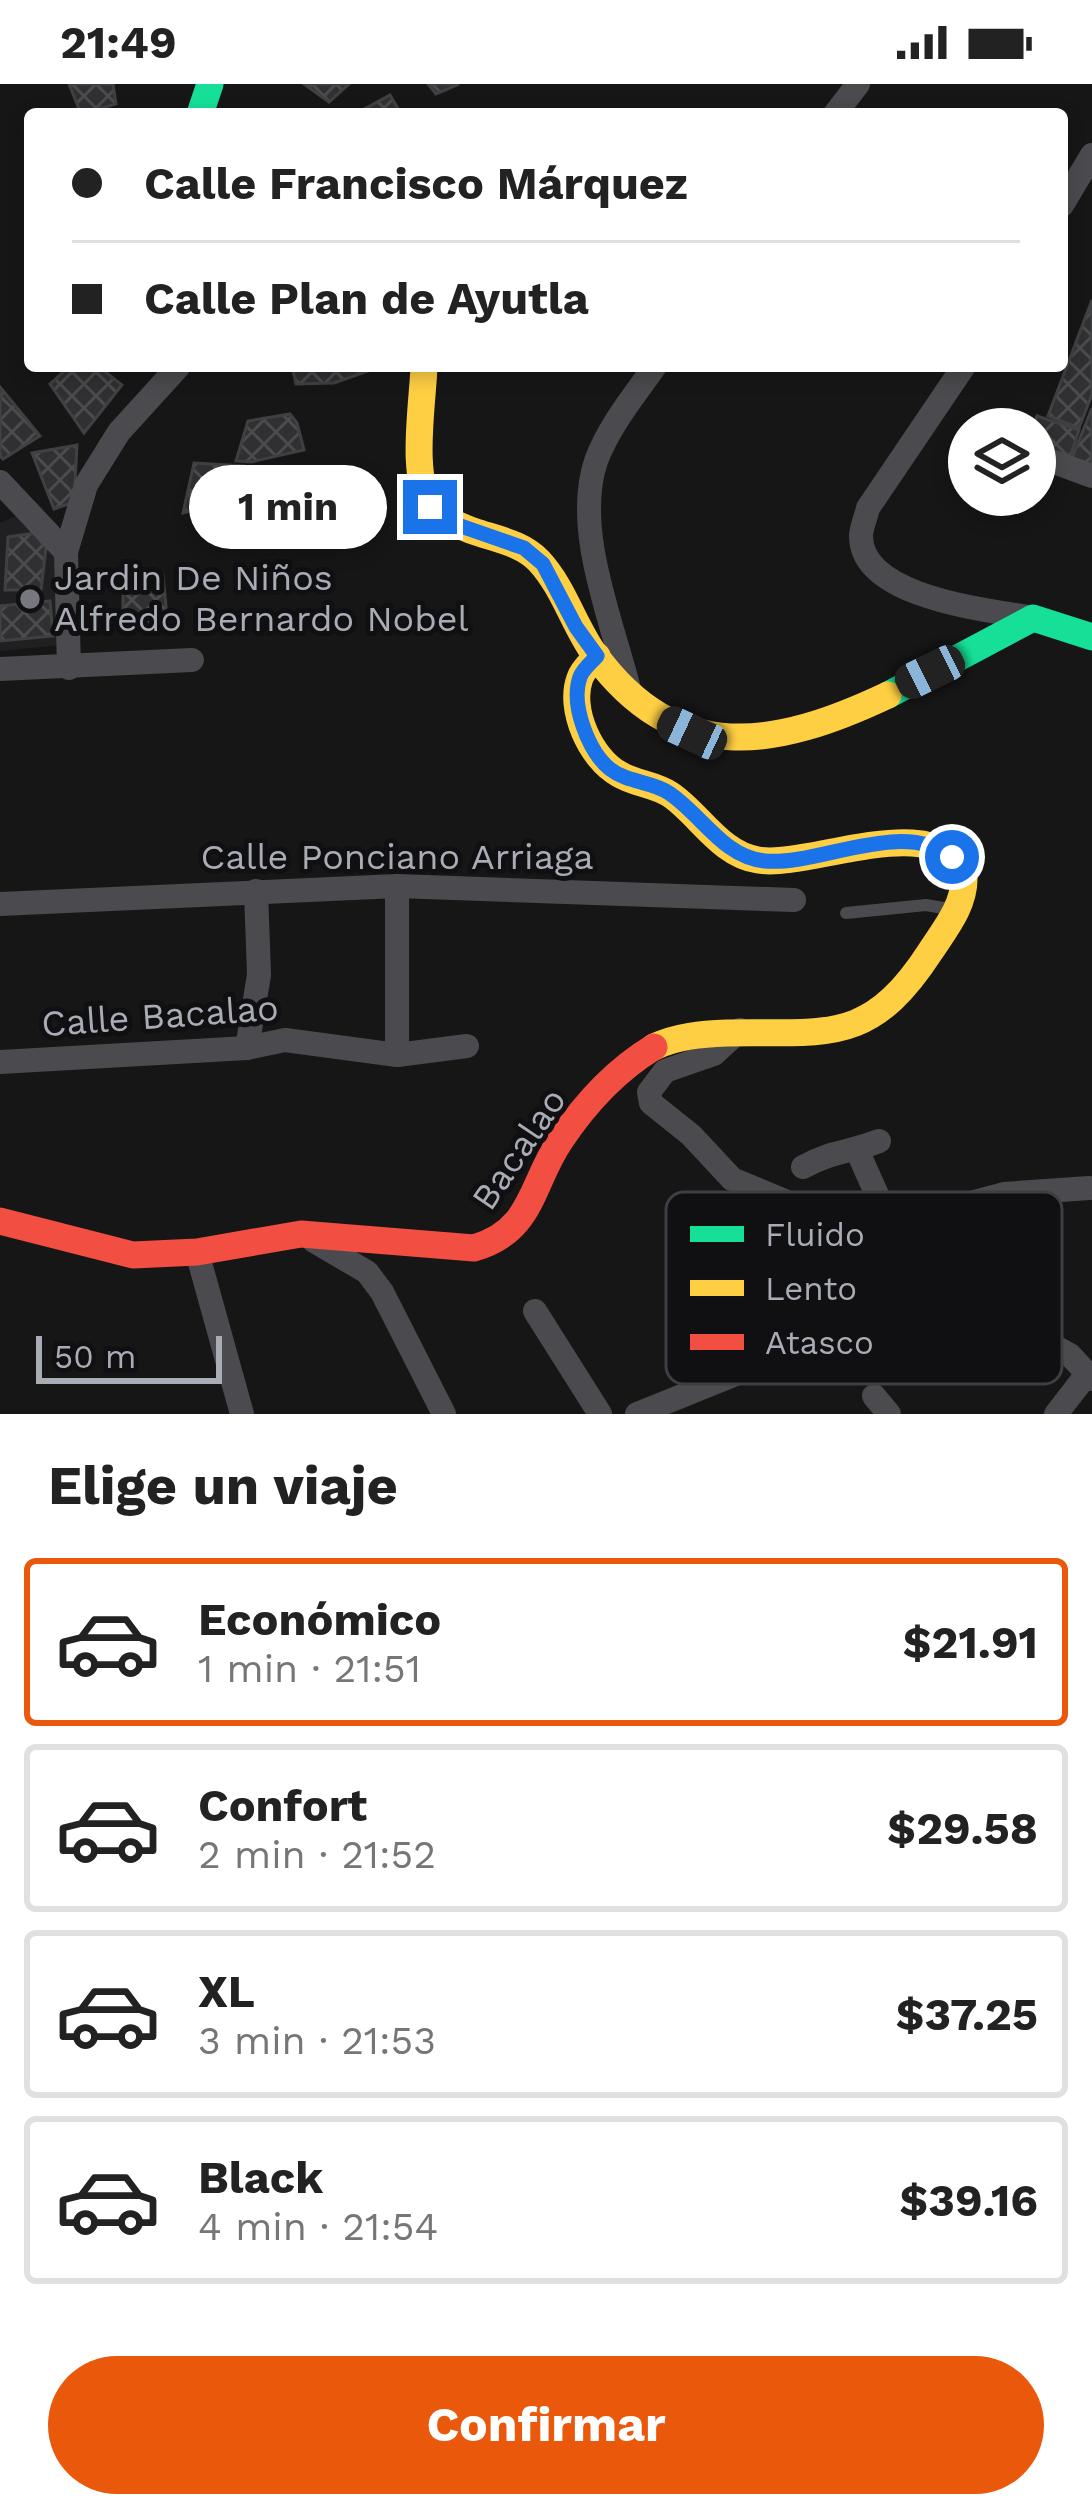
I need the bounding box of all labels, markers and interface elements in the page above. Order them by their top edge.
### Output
text: 21:49 [60,16,177,69]
text: Calle Francisco Márquez [144,157,688,210]
text: Calle Plan de Ayutla [144,272,589,325]
map controls [948,408,1056,516]
button: layers [948,408,1056,516]
callout: 1 min [190,465,388,549]
route end [403,480,457,534]
text: 1 min [238,484,338,529]
place label: Jardin De Niños Alfredo Bernardo Nobel [54,557,469,640]
marker: Jardin De Niños Alfredo Bernardo Nobel [17,586,43,612]
car [890,640,970,704]
car [652,701,732,765]
route start [925,830,979,884]
street label: Calle Ponciano Arriaga [200,836,594,878]
street label: Calle Bacalao [40,987,280,1045]
street label: Bacalao [463,1080,575,1218]
legend [666,1192,1062,1384]
text: Fluido [765,1215,865,1254]
text: Lento [765,1269,857,1308]
text: Atasco [765,1323,874,1362]
scale bar [36,1330,222,1383]
text: 50 m [54,1337,136,1376]
text: Elige un viaje [48,1454,398,1517]
icon: car [54,1588,162,1696]
text: Económico [198,1593,441,1646]
text: $21.91 [903,1616,1038,1669]
text: 1 min · 21:51 [198,1646,421,1691]
icon: car [54,1774,162,1882]
text: Confort [198,1779,367,1832]
text: $29.58 [887,1802,1038,1855]
text: 2 min · 21:52 [198,1832,436,1877]
icon: car [54,1960,162,2068]
text: XL [198,1965,255,2018]
text: $37.25 [896,1988,1038,2041]
text: 3 min · 21:53 [198,2018,436,2063]
icon: car [54,2146,162,2254]
text: Black [198,2151,323,2204]
text: $39.16 [899,2174,1038,2227]
text: 4 min · 21:54 [198,2204,438,2249]
button: Confirmar [48,2356,1044,2494]

